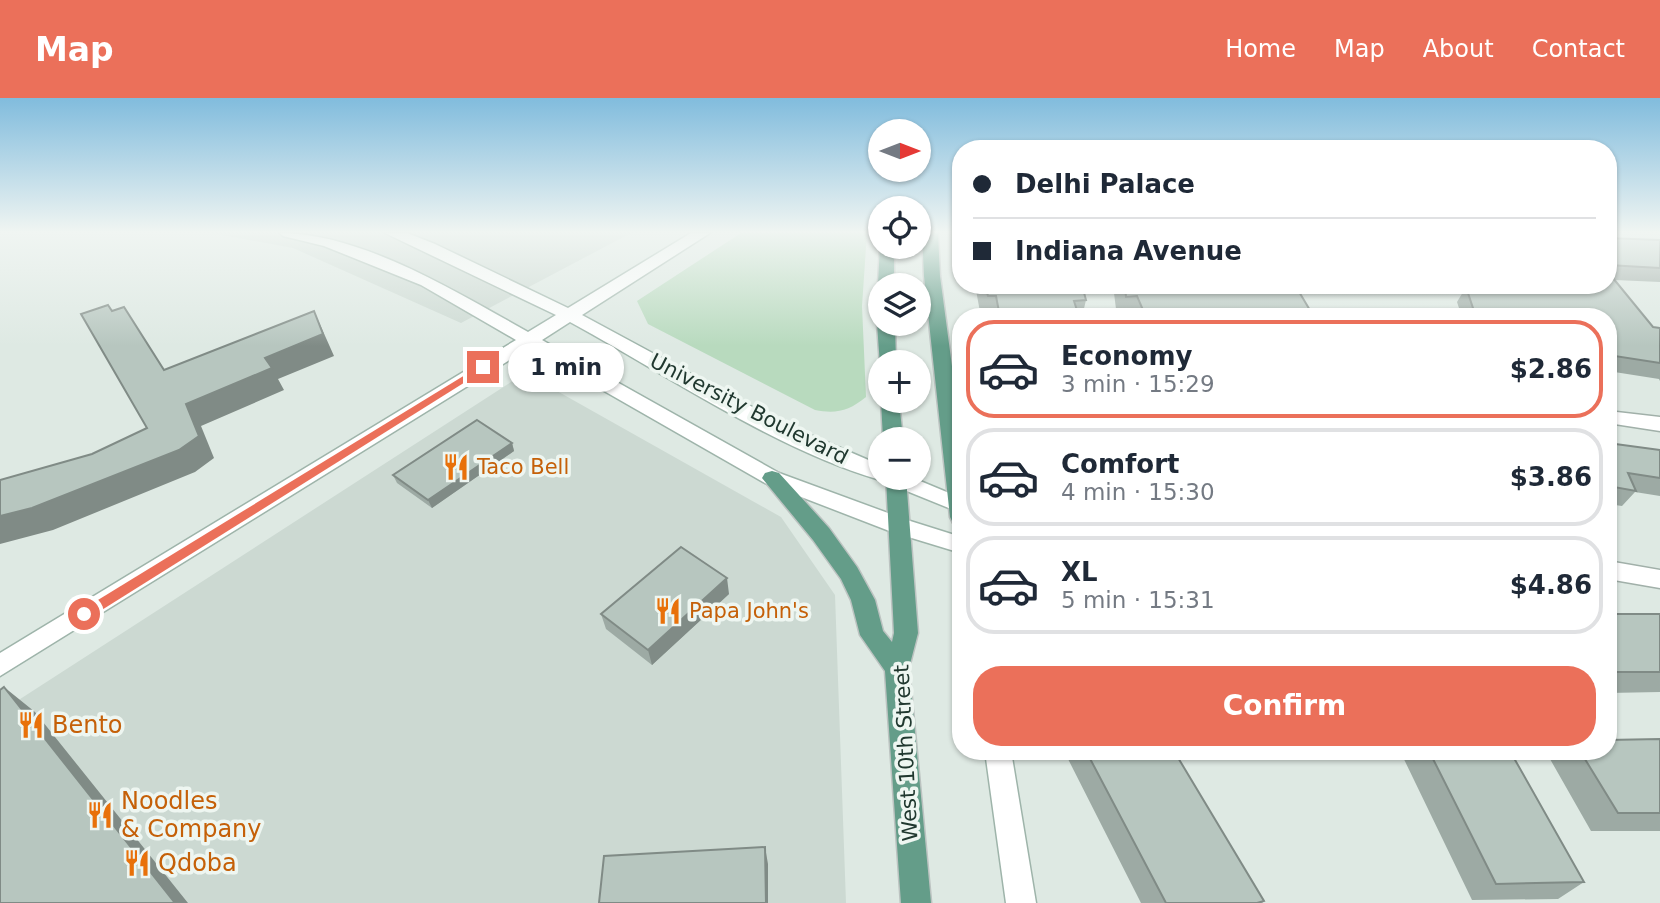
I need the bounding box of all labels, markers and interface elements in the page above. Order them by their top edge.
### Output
text: Map [35,30,114,69]
text: Home [1225,35,1296,63]
text: Map [1334,35,1385,63]
text: About [1423,35,1494,63]
text: Contact [1532,35,1625,63]
north arrow [868,119,931,182]
map controls [868,119,931,490]
text: Delhi Palace [1015,169,1195,199]
button: locate [868,196,931,259]
text: Indiana Avenue [1015,236,1242,266]
button: layers [868,273,931,336]
icon: car [977,338,1040,401]
text: Economy [1061,341,1192,371]
callout: 1 min [508,342,623,392]
street label: University Boulevard [646,349,852,469]
button: + [868,350,931,413]
route end [467,351,499,383]
text: 1 min [530,354,602,380]
text: $2.86 [1510,354,1592,384]
text: 3 min · 15:29 [1061,371,1215,397]
button: − [868,427,931,490]
icon: car [977,446,1040,509]
text: Comfort [1061,449,1179,479]
restaurant icon: Taco Bell [441,452,471,482]
place label: Taco Bell [476,455,569,479]
text: $3.86 [1510,462,1592,492]
text: 4 min · 15:30 [1061,479,1215,505]
icon: car [977,554,1040,617]
text: XL [1061,557,1098,587]
text: $4.86 [1510,570,1592,600]
text: 5 min · 15:31 [1061,587,1215,613]
restaurant icon: Papa John's [653,596,683,626]
route start [68,598,100,630]
place label: Papa John's [689,599,809,623]
street label: West 10th Street [889,664,923,842]
button: Confirm [973,666,1596,746]
restaurant icon: Bento [16,710,46,740]
place label: Bento [52,711,123,739]
place label: Noodles & Company [121,787,262,843]
restaurant icon: Noodles & Company [85,800,115,830]
restaurant icon: Qdoba [122,848,152,878]
place label: Qdoba [158,849,237,877]

